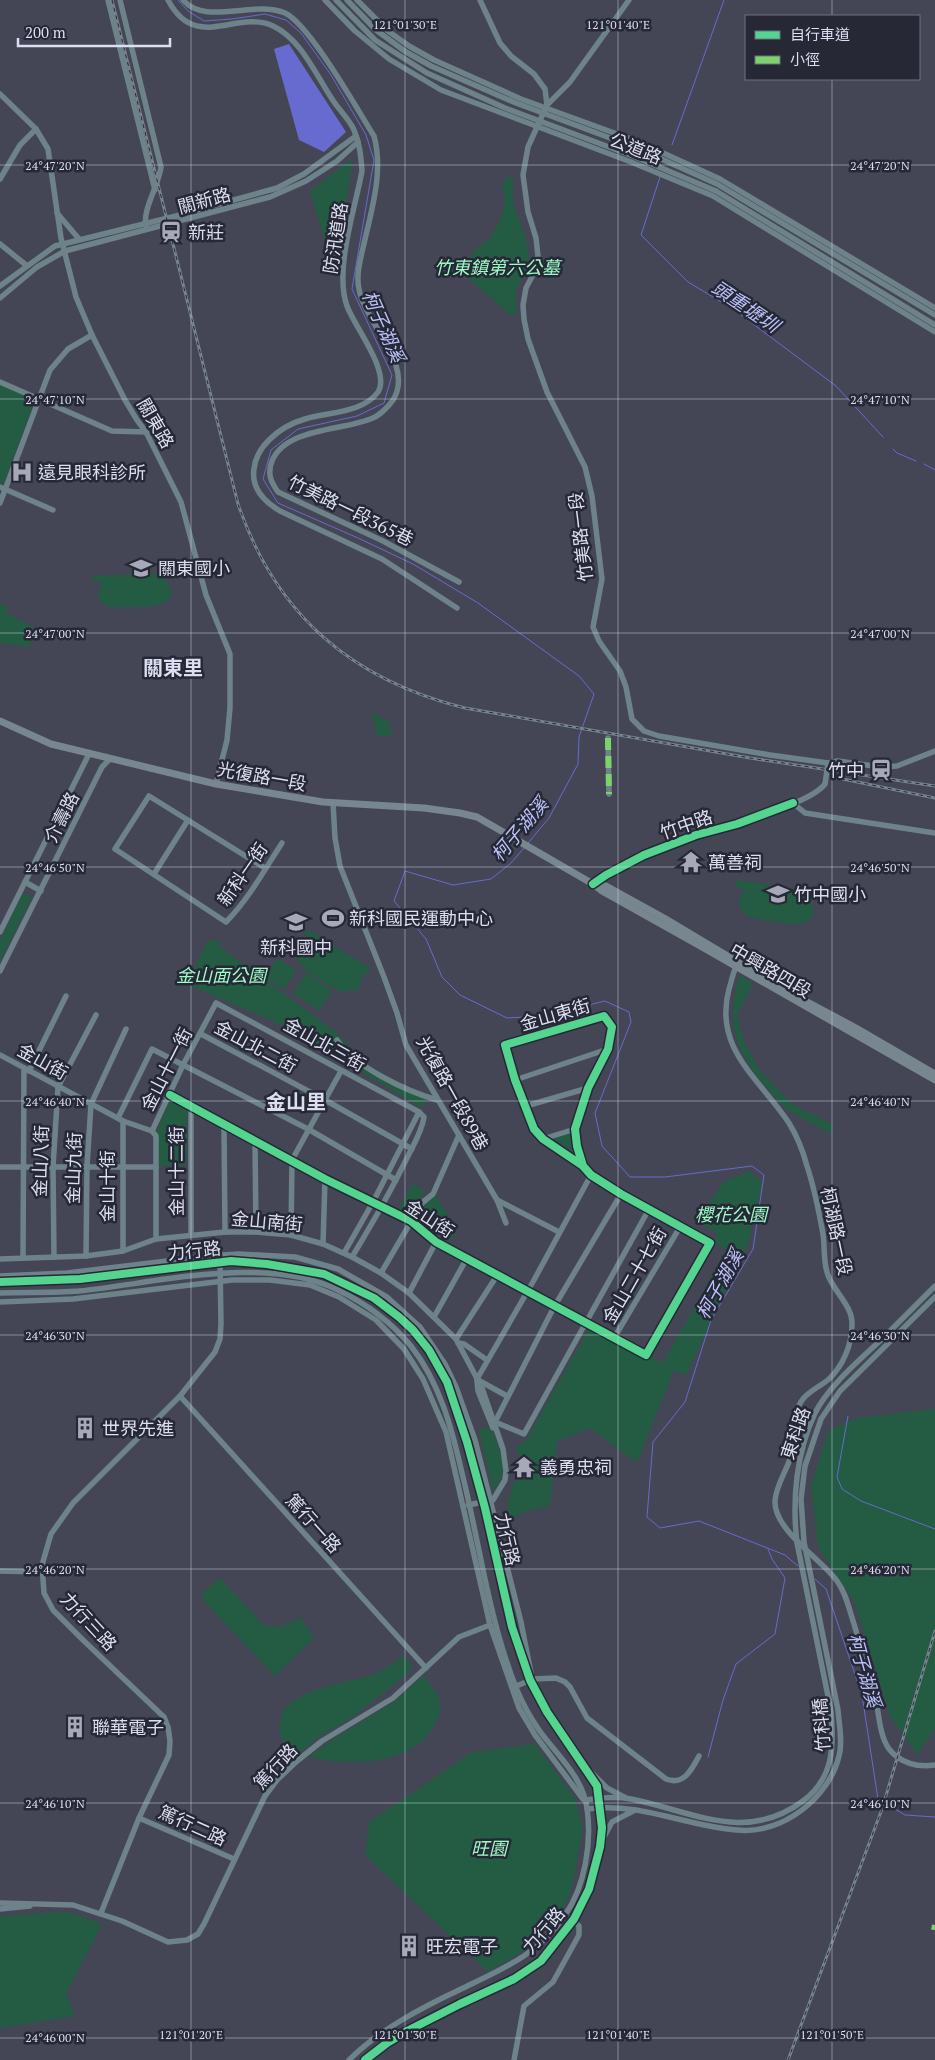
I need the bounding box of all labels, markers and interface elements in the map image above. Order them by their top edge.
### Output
scale bar [18,15,170,47]
legend [745,15,920,80]
text: 121°01'30"E [373,17,437,32]
text: 121°01'40"E [586,17,650,32]
text: 200 m [25,22,66,42]
text: 自行車道 [790,24,850,44]
text: 小徑 [790,49,820,69]
street label: 公道路 [606,127,666,169]
text: 24°47'20"N [25,158,85,173]
text: 24°47'20"N [850,158,910,173]
street label: 關新路 [175,181,233,219]
street label: 防汛道路 [318,201,352,275]
station icon: 新莊 [158,219,184,245]
place label: 新莊 [188,220,224,244]
park label: 竹東鎮第六公墓 [434,255,563,279]
water label: 頭重壢圳 [708,274,787,339]
water label: 柯子湖溪 [357,286,412,369]
text: 24°47'10"N [25,392,85,407]
text: 24°47'10"N [850,392,910,407]
street label: 關東路 [132,394,180,452]
hospital icon: 遠見眼科診所 [9,459,35,485]
place label: 遠見眼科診所 [38,460,146,484]
street label: 竹美路一段365巷 [284,469,418,551]
street label: 竹美路一段 [563,491,597,583]
school or university icon: 關東國小 [128,555,154,581]
place label: 關東國小 [158,556,230,580]
text: 24°47'00"N [25,626,85,641]
text: 24°47'00"N [850,626,910,641]
district label: 關東里 [143,654,203,681]
street label: 光復路一段 [216,756,308,796]
station icon: 竹中 [868,757,894,783]
place label: 竹中 [828,758,864,782]
street label: 介壽路 [38,787,84,847]
water label: 柯子湖溪 [485,790,555,866]
street label: 竹中路 [657,804,715,844]
street label: 新科一街 [212,838,272,910]
temple icon: 萬善祠 [678,849,704,875]
place label: 萬善祠 [708,850,762,874]
text: 24°46'50"N [25,860,85,875]
text: 24°46'50"N [850,860,910,875]
school or university icon: 竹中國小 [765,881,791,907]
place label: 竹中國小 [794,882,866,906]
sports icon: 新科國民運動中心 [320,905,346,931]
place label: 新科國民運動中心 [349,906,493,930]
school or university icon: 新科國中 [283,909,309,935]
place label: 新科國中 [260,935,332,959]
street label: 中興路四段 [726,937,816,1003]
park label: 金山面公園 [176,963,269,987]
street label: 金山東街 [517,993,593,1035]
street label: 金山北三街 [280,1012,370,1076]
street label: 金山北二街 [211,1014,301,1078]
street label: 金山十一街 [135,1023,197,1115]
street label: 光復路一段89巷 [412,1032,494,1154]
street label: 金山街 [14,1037,72,1085]
district label: 金山里 [266,1088,326,1115]
text: 24°46'40"N [25,1094,85,1109]
text: 24°46'40"N [850,1094,910,1109]
street label: 金山八街 [27,1125,53,1197]
street label: 金山十二街 [164,1126,188,1216]
street label: 金山九街 [60,1132,86,1204]
street label: 金山十街 [95,1150,119,1222]
street label: 柯湖路一段 [816,1184,858,1278]
street label: 金山街 [401,1193,459,1243]
park label: 櫻花公園 [695,1202,770,1226]
street label: 金山南街 [230,1206,304,1236]
street label: 金山二十七街 [597,1222,671,1328]
street label: 力行路 [166,1235,222,1265]
water label: 柯子湖溪 [690,1242,750,1323]
text: 24°46'30"N [25,1328,85,1343]
text: 24°46'30"N [850,1328,910,1343]
street label: 東科路 [775,1404,815,1462]
building icon: 世界先進 [72,1415,98,1441]
place label: 世界先進 [102,1416,174,1440]
temple icon: 義勇忠祠 [511,1454,537,1480]
place label: 義勇忠祠 [540,1455,612,1479]
street label: 篤行一路 [281,1488,347,1558]
street label: 力行路 [490,1510,526,1568]
text: 24°46'20"N [25,1562,85,1577]
text: 24°46'20"N [850,1562,910,1577]
street label: 力行三路 [56,1586,122,1656]
water label: 柯子湖溪 [843,1630,888,1713]
street label: 竹科橋 [807,1697,835,1753]
building icon: 聯華電子 [62,1714,88,1740]
place label: 聯華電子 [92,1715,164,1739]
street label: 篤行路 [248,1738,302,1794]
text: 24°46'10"N [25,1796,85,1811]
text: 24°46'10"N [850,1796,910,1811]
street label: 篤行二路 [155,1799,231,1851]
park label: 旺園 [471,1836,510,1860]
street label: 力行路 [516,1902,570,1958]
building icon: 旺宏電子 [396,1933,422,1959]
place label: 旺宏電子 [426,1934,498,1958]
text: 121°01'20"E [159,2027,223,2042]
text: 121°01'30"E [373,2027,437,2042]
text: 121°01'40"E [586,2027,650,2042]
text: 121°01'50"E [800,2027,864,2042]
text: 24°46'00"N [25,2030,85,2045]

